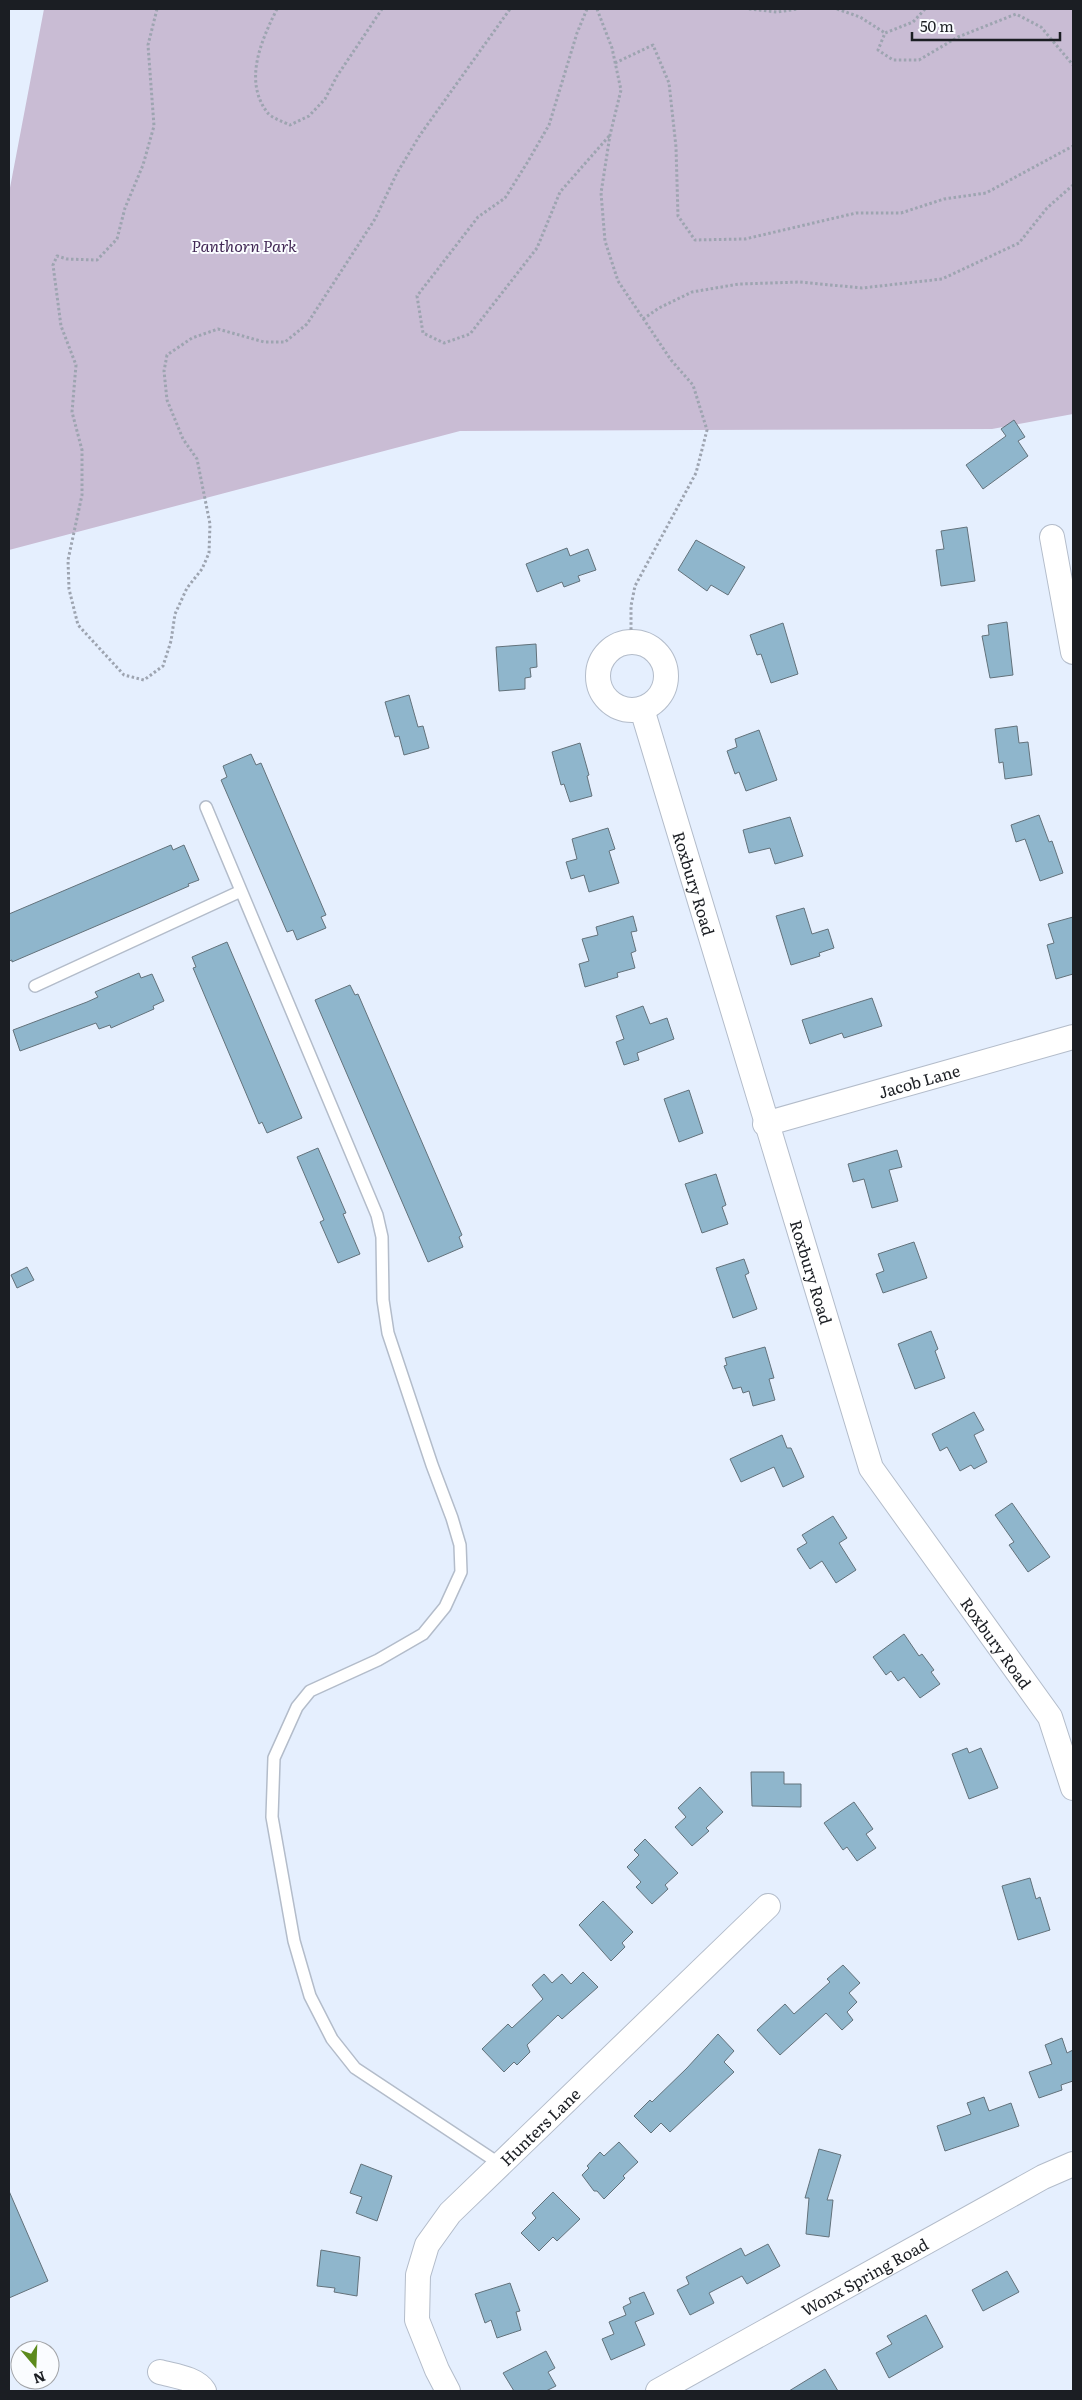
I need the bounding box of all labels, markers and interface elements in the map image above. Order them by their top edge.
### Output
scale bar [912,10,1060,42]
text: 50 m [920,14,954,37]
park label: Panthorn Park [191,233,297,257]
street label: Roxbury Road [668,828,722,938]
street label: Jacob Lane [875,1058,963,1103]
street label: Roxbury Road [785,1217,839,1327]
street label: Roxbury Road [955,1592,1038,1694]
street label: Hunters Lane [494,2082,585,2171]
street label: Wonx Spring Road [796,2231,932,2321]
north arrow [10,2340,60,2390]
text: N [31,2367,48,2390]

